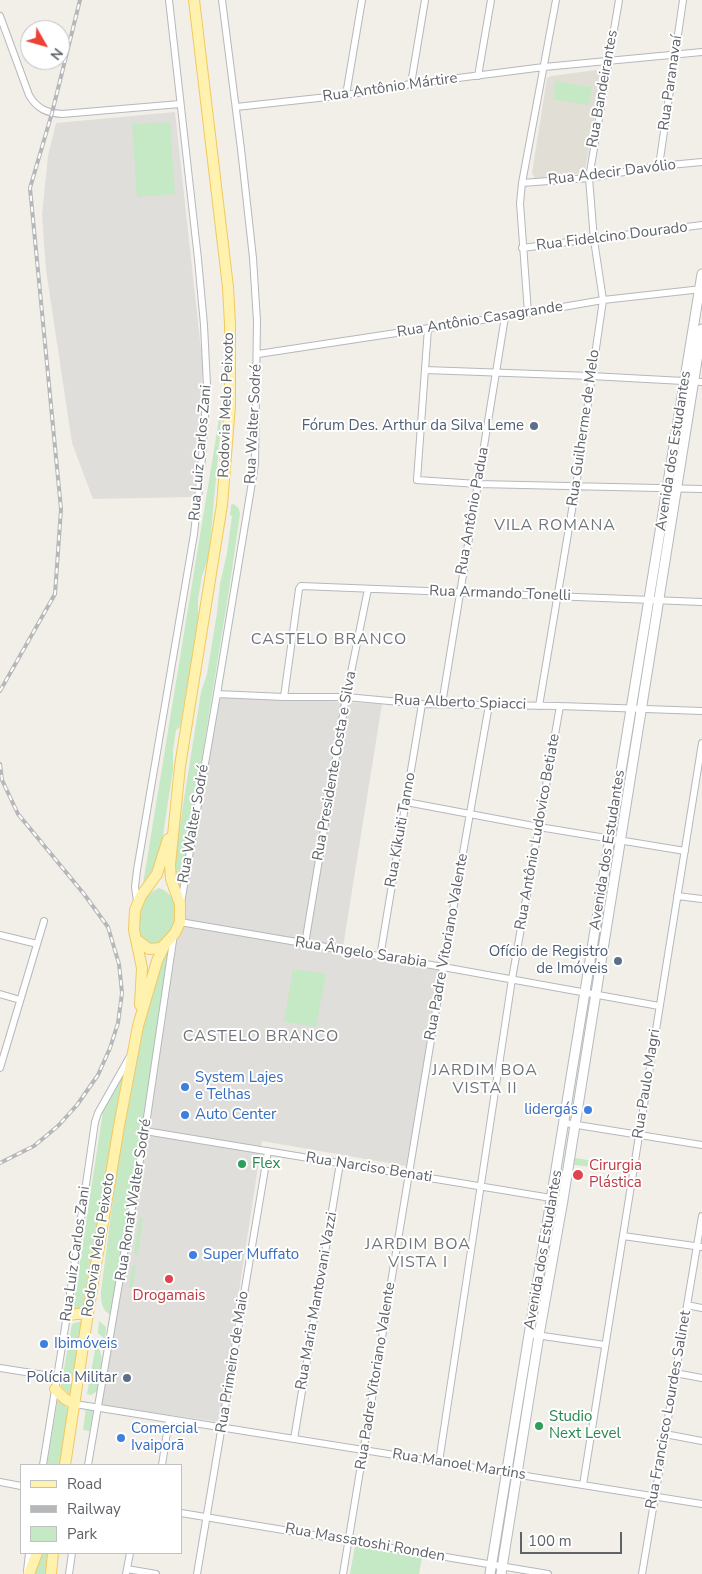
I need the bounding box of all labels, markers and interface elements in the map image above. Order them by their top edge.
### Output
north arrow [20,20,70,70]
street label: Rua Bandeirantes [584,29,622,149]
street label: Rua Paranavaí [655,34,687,132]
text: N [46,44,67,64]
street label: Rua Antônio Mártire [321,70,459,106]
street label: Rua Adecir Davólio [547,156,677,190]
street label: Rua Fidelcino Dourado [535,219,689,255]
street label: Rua Antônio Casagrande [396,298,564,342]
street label: Rodovia Melo Peixoto [215,332,239,478]
street label: Rua Guilherme de Melo [564,348,604,508]
street label: Rua Walter Sodré [242,364,266,484]
street label: Avenida dos Estudantes [652,370,696,532]
street label: Rua Luiz Carlos Zani [186,384,216,522]
place label: Fórum Des. Arthur da Silva Leme [302,417,524,435]
marker: Fórum Des. Arthur da Silva Leme [528,420,540,432]
street label: Rua Antônio Padua [453,446,493,576]
district label: VILA ROMANA [493,516,617,536]
street label: Rua Armando Tonelli [429,583,571,605]
district label: CASTELO BRANCO [249,630,409,650]
street label: Rua Presidente Costa e Silva [309,670,361,862]
street label: Rua Alberto Spiacci [394,692,526,714]
street label: Rua Antônio Ludovico Betiate [512,732,564,932]
street label: Rua Walter Sodré [175,763,213,885]
street label: Avenida dos Estudantes [586,769,630,931]
street label: Rua Kikuiti Tanno [382,771,420,889]
street label: Rua Padre Vitoriano Valente [422,852,472,1042]
street label: Rua Ângelo Sarabia [294,934,428,972]
place label: Ofício de Registro de Imóveis [489,943,608,978]
marker: Ofício de Registro de Imóveis [612,955,624,967]
district label: CASTELO BRANCO [181,1027,341,1047]
street label: Rua Paulo Magri [629,1028,665,1140]
district label: JARDIM BOA VISTA II [431,1061,539,1099]
place label: System Lajes e Telhas [195,1069,284,1104]
marker: System Lajes e Telhas [179,1081,191,1093]
place label: lidergás [524,1101,578,1119]
marker: lidergás [582,1104,594,1116]
place label: Auto Center [195,1106,276,1124]
marker: Auto Center [179,1109,191,1121]
street label: Rua Ronat Walter Sodré [112,1118,156,1282]
street label: Rua Narciso Benati [305,1149,433,1187]
place label: Flex [252,1155,280,1173]
place label: Cirurgia Plástica [589,1157,642,1192]
marker: Flex [236,1158,248,1170]
marker: Cirurgia Plástica [571,1168,585,1182]
street label: Avenida dos Estudantes [521,1169,567,1331]
street label: Rodovia Melo Peixoto [79,1172,119,1318]
street label: Rua Luiz Carlos Zani [58,1185,94,1323]
street label: Rua Maria Mantovani Vazzi [292,1211,342,1391]
district label: JARDIM BOA VISTA I [364,1235,472,1273]
place label: Super Muffato [203,1246,299,1264]
marker: Super Muffato [187,1249,199,1261]
marker: Drogamais [163,1273,175,1285]
street label: Rua Padre Vitoriano Valente [352,1281,400,1471]
place label: Drogamais [133,1287,205,1305]
street label: Rua Primeiro de Maio [213,1290,253,1434]
street label: Rua Francisco Lourdes Salinet [643,1309,695,1511]
place label: Ibimóveis [54,1335,117,1353]
marker: Ibimóveis [38,1338,50,1350]
place label: Polícia Militar [27,1369,117,1387]
marker: Polícia Militar [121,1372,133,1384]
place label: Studio Next Level [549,1408,621,1443]
place label: Comercial Ivaiporã [131,1420,198,1455]
marker: Studio Next Level [533,1420,545,1432]
marker: Comercial Ivaiporã [115,1432,127,1444]
street label: Rua Manoel Martins [391,1446,527,1484]
legend [20,1464,182,1554]
text: Road [67,1474,102,1494]
text: Railway [67,1499,121,1519]
street label: Rua Massatoshi Ronden [284,1520,446,1566]
scale bar [522,1522,624,1554]
text: Park [67,1524,97,1544]
text: 100 m [528,1531,572,1551]

